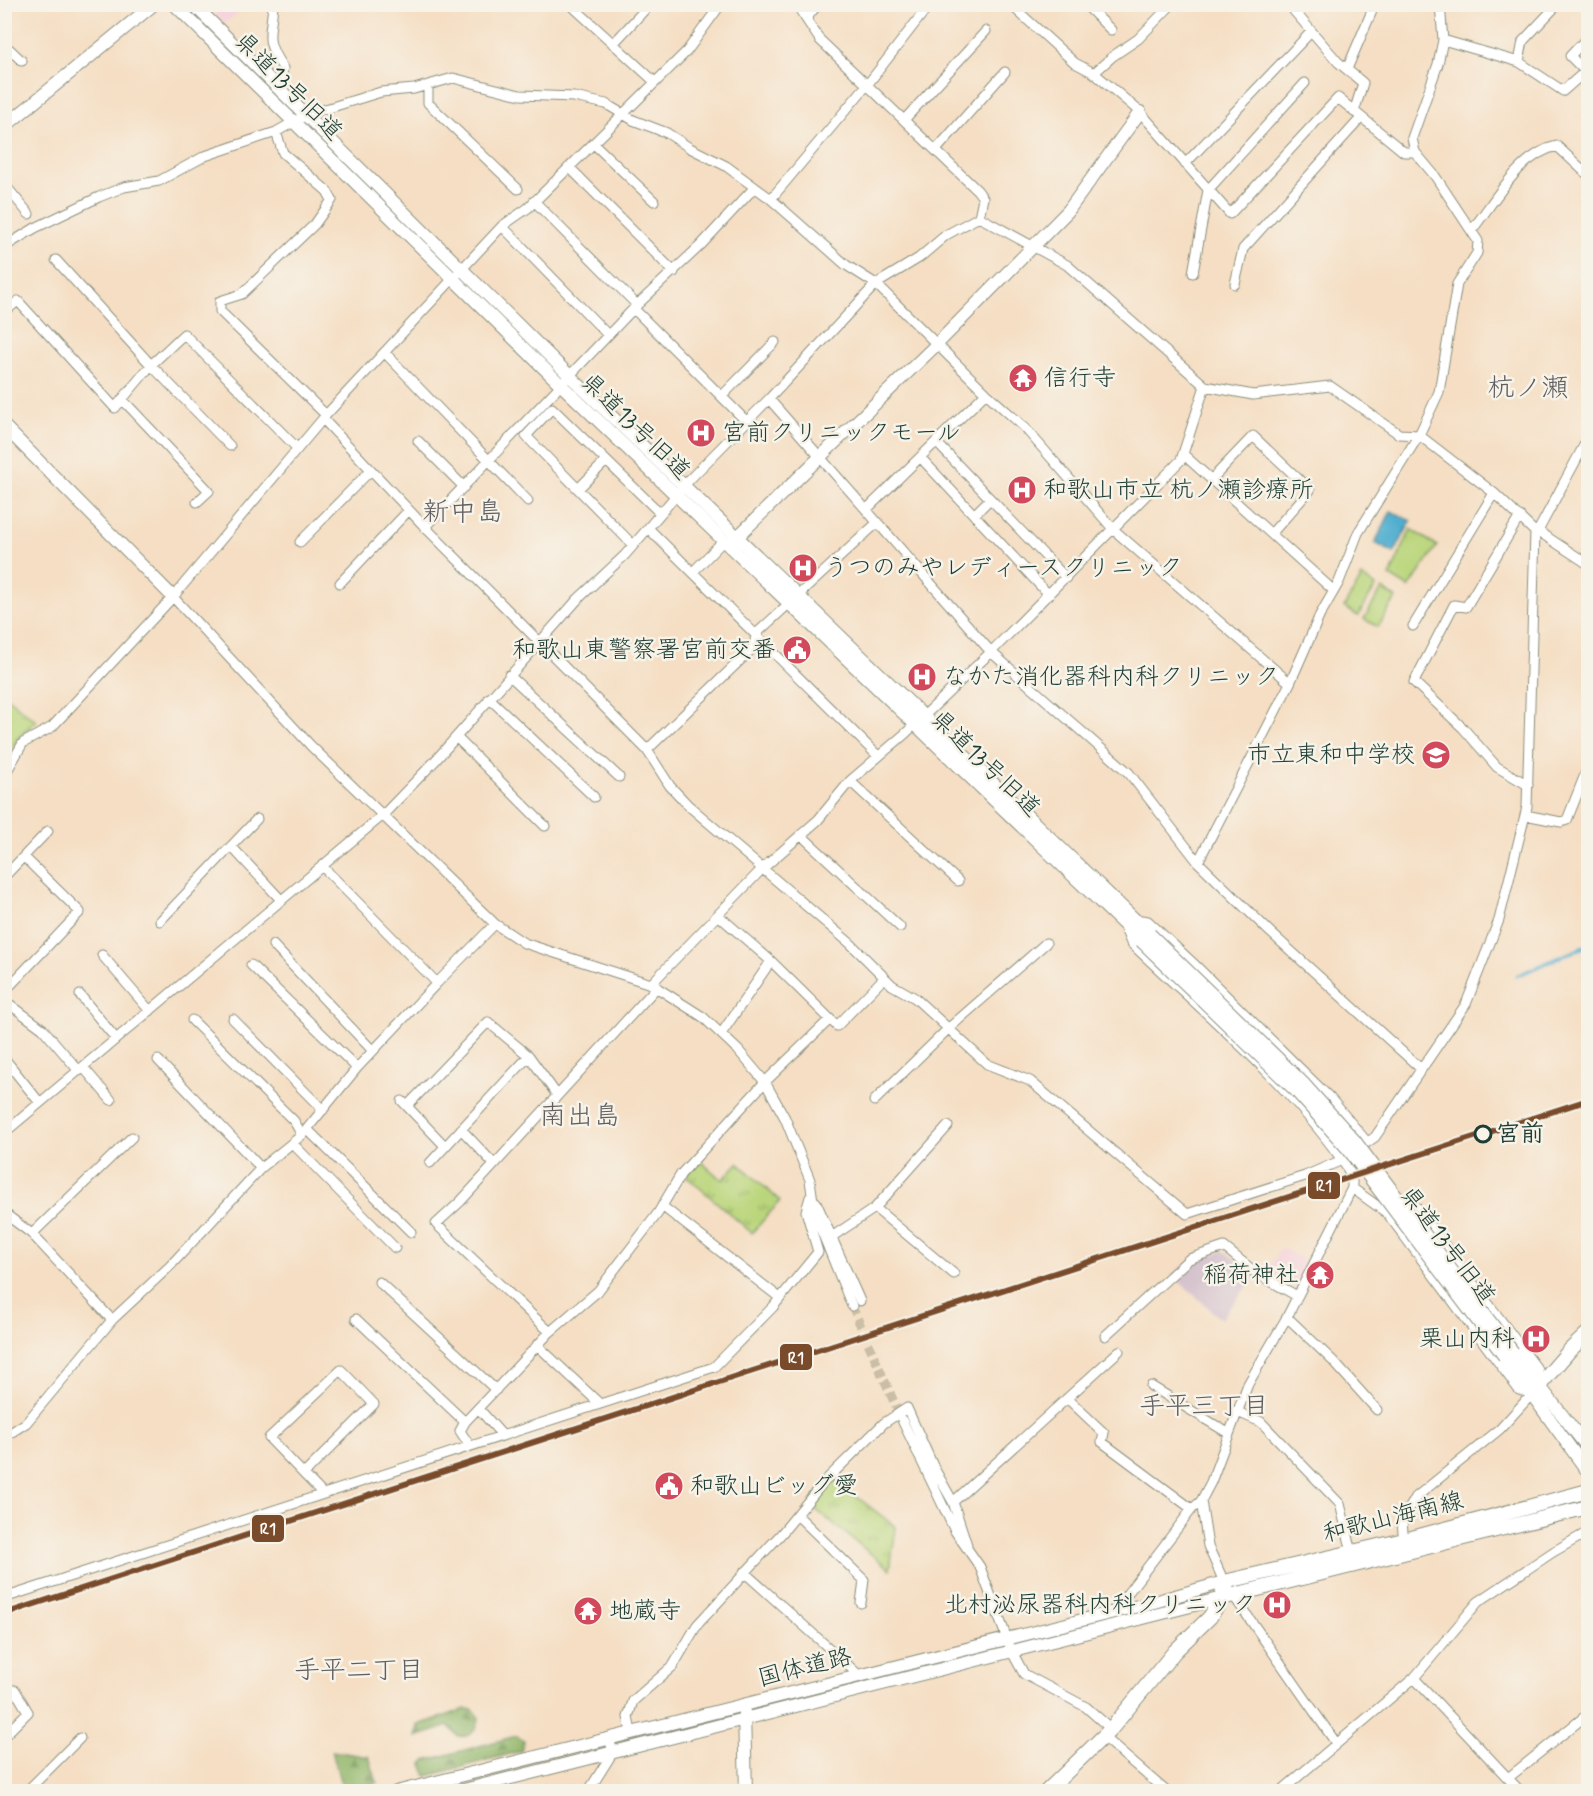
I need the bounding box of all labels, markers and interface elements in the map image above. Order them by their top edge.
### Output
street label: 県道13号旧道 [227,26,349,148]
temple icon: 信行寺 [1007,362,1039,394]
place label: 信行寺 [1044,363,1116,394]
street label: 県道13号旧道 [574,367,696,487]
district label: 杭ノ瀬 [1488,371,1569,406]
hospital icon: 宮前クリニックモール [685,417,717,449]
place label: 宮前クリニックモール [722,418,961,449]
hospital icon: 和歌山市立 杭ノ瀬診療所 [1006,474,1038,506]
place label: 和歌山市立 杭ノ瀬診療所 [1043,475,1313,506]
district label: 新中島 [423,495,504,530]
hospital icon: うつのみやレディースクリニック [787,552,819,584]
place label: うつのみやレディースクリニック [824,553,1183,584]
public building icon: 和歌山東警察署宮前交番 [781,634,813,666]
place label: 和歌山東警察署宮前交番 [512,635,776,666]
hospital icon: なかた消化器科内科クリニック [906,661,938,693]
place label: なかた消化器科内科クリニック [943,662,1279,693]
street label: 県道13号旧道 [924,704,1046,824]
school or university icon: 市立東和中学校 [1420,739,1452,771]
place label: 市立東和中学校 [1247,740,1415,771]
district label: 南出島 [540,1099,621,1134]
place label: 宮前 [1496,1119,1544,1150]
marker: 宮前 [1474,1125,1492,1143]
line badge: R1 [1307,1171,1341,1200]
text: R1 [1316,1176,1332,1197]
street label: 県道13号旧道 [1392,1180,1502,1312]
temple icon: 稲荷神社 [1304,1259,1336,1291]
place label: 稲荷神社 [1203,1260,1299,1291]
hospital icon: 栗山内科 [1520,1323,1552,1355]
place label: 栗山内科 [1419,1324,1515,1355]
line badge: R1 [779,1343,813,1371]
text: R1 [788,1348,804,1369]
district label: 手平三丁目 [1139,1390,1269,1424]
public building icon: 和歌山ビッグ愛 [653,1470,685,1502]
place label: 和歌山ビッグ愛 [690,1471,858,1502]
street label: 和歌山海南線 [1319,1486,1467,1550]
line badge: R1 [251,1514,285,1543]
text: R1 [260,1519,276,1540]
hospital icon: 北村泌尿器科内科クリニック [1261,1589,1293,1621]
place label: 北村泌尿器科内科クリニック [944,1590,1256,1621]
temple icon: 地蔵寺 [572,1595,604,1627]
place label: 地蔵寺 [609,1596,681,1627]
street label: 国体道路 [755,1641,855,1695]
district label: 手平二丁目 [294,1654,424,1688]

